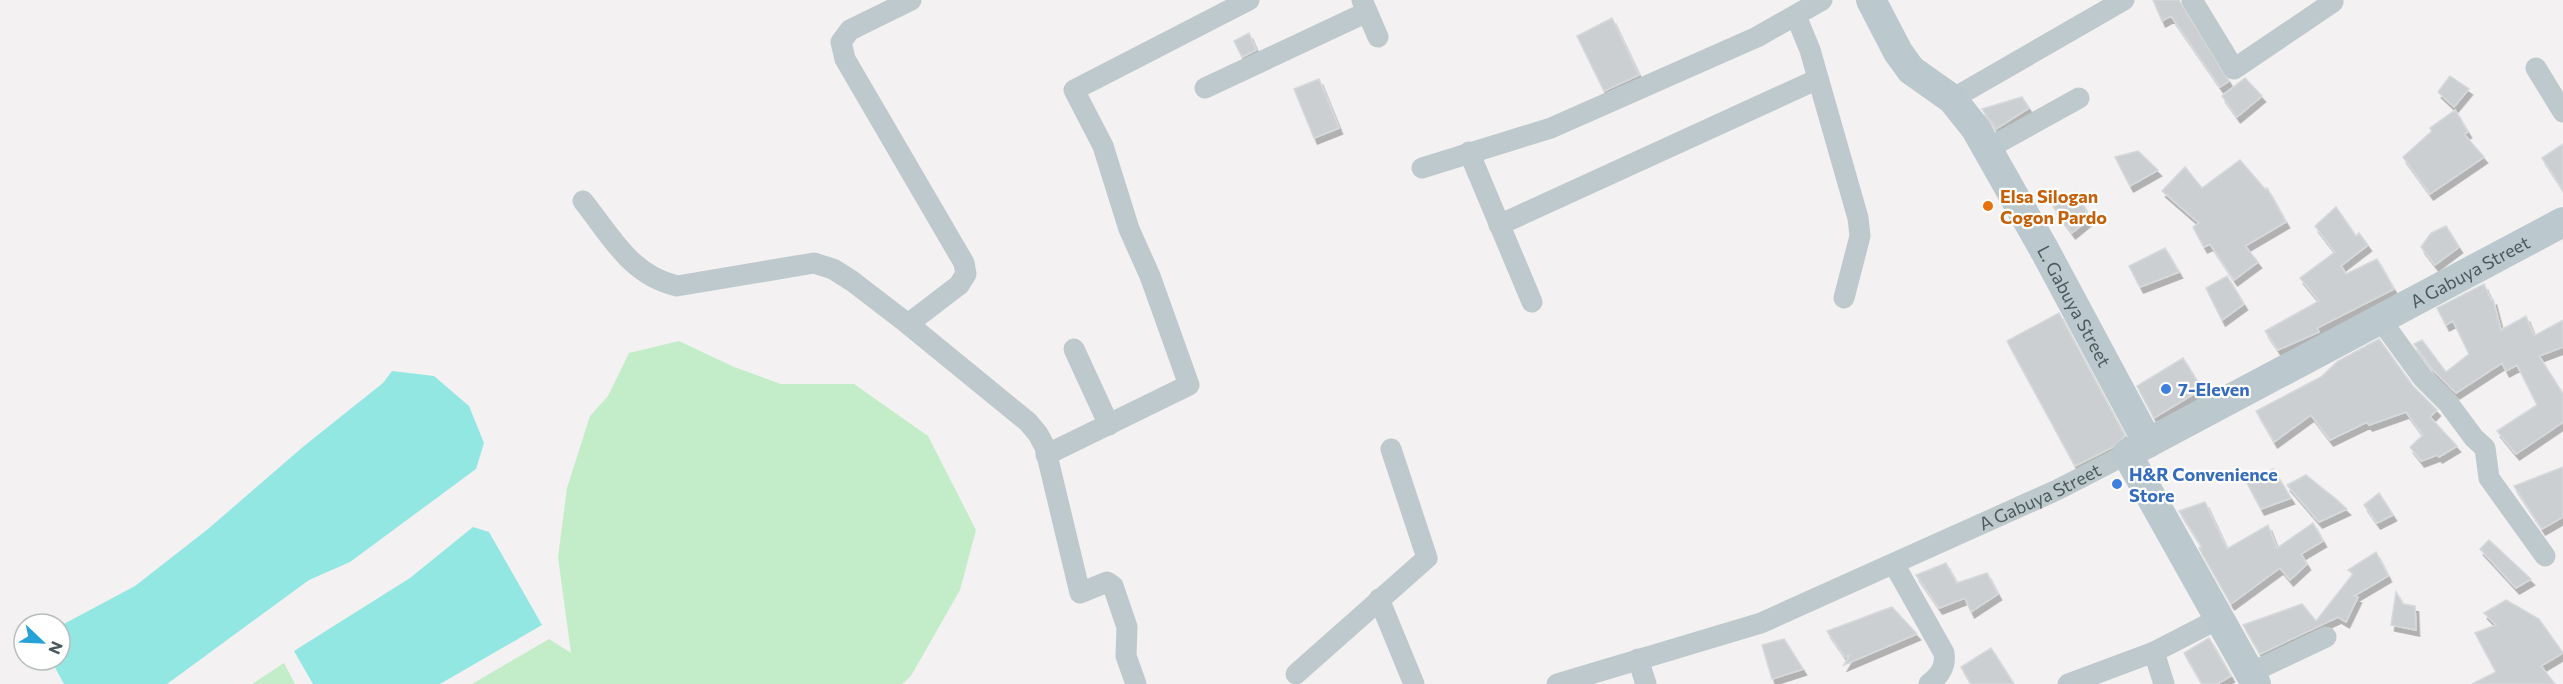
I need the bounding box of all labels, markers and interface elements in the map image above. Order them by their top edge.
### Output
place label: Elsa Silogan Cogon Pardo [2000,185,2107,228]
marker: Elsa Silogan Cogon Pardo [1981,199,1995,213]
street label: A Gabuya Street [2406,231,2533,312]
street label: L. Gabuya Street [2033,242,2116,370]
place label: 7-Eleven [2178,378,2250,400]
marker: 7-Eleven [2159,382,2173,396]
street label: A Gabuya Street [1975,458,2104,535]
place label: H&R Convenience Store [2129,463,2278,506]
marker: H&R Convenience Store [2110,477,2124,491]
north arrow [12,612,72,672]
text: N [45,639,67,657]

